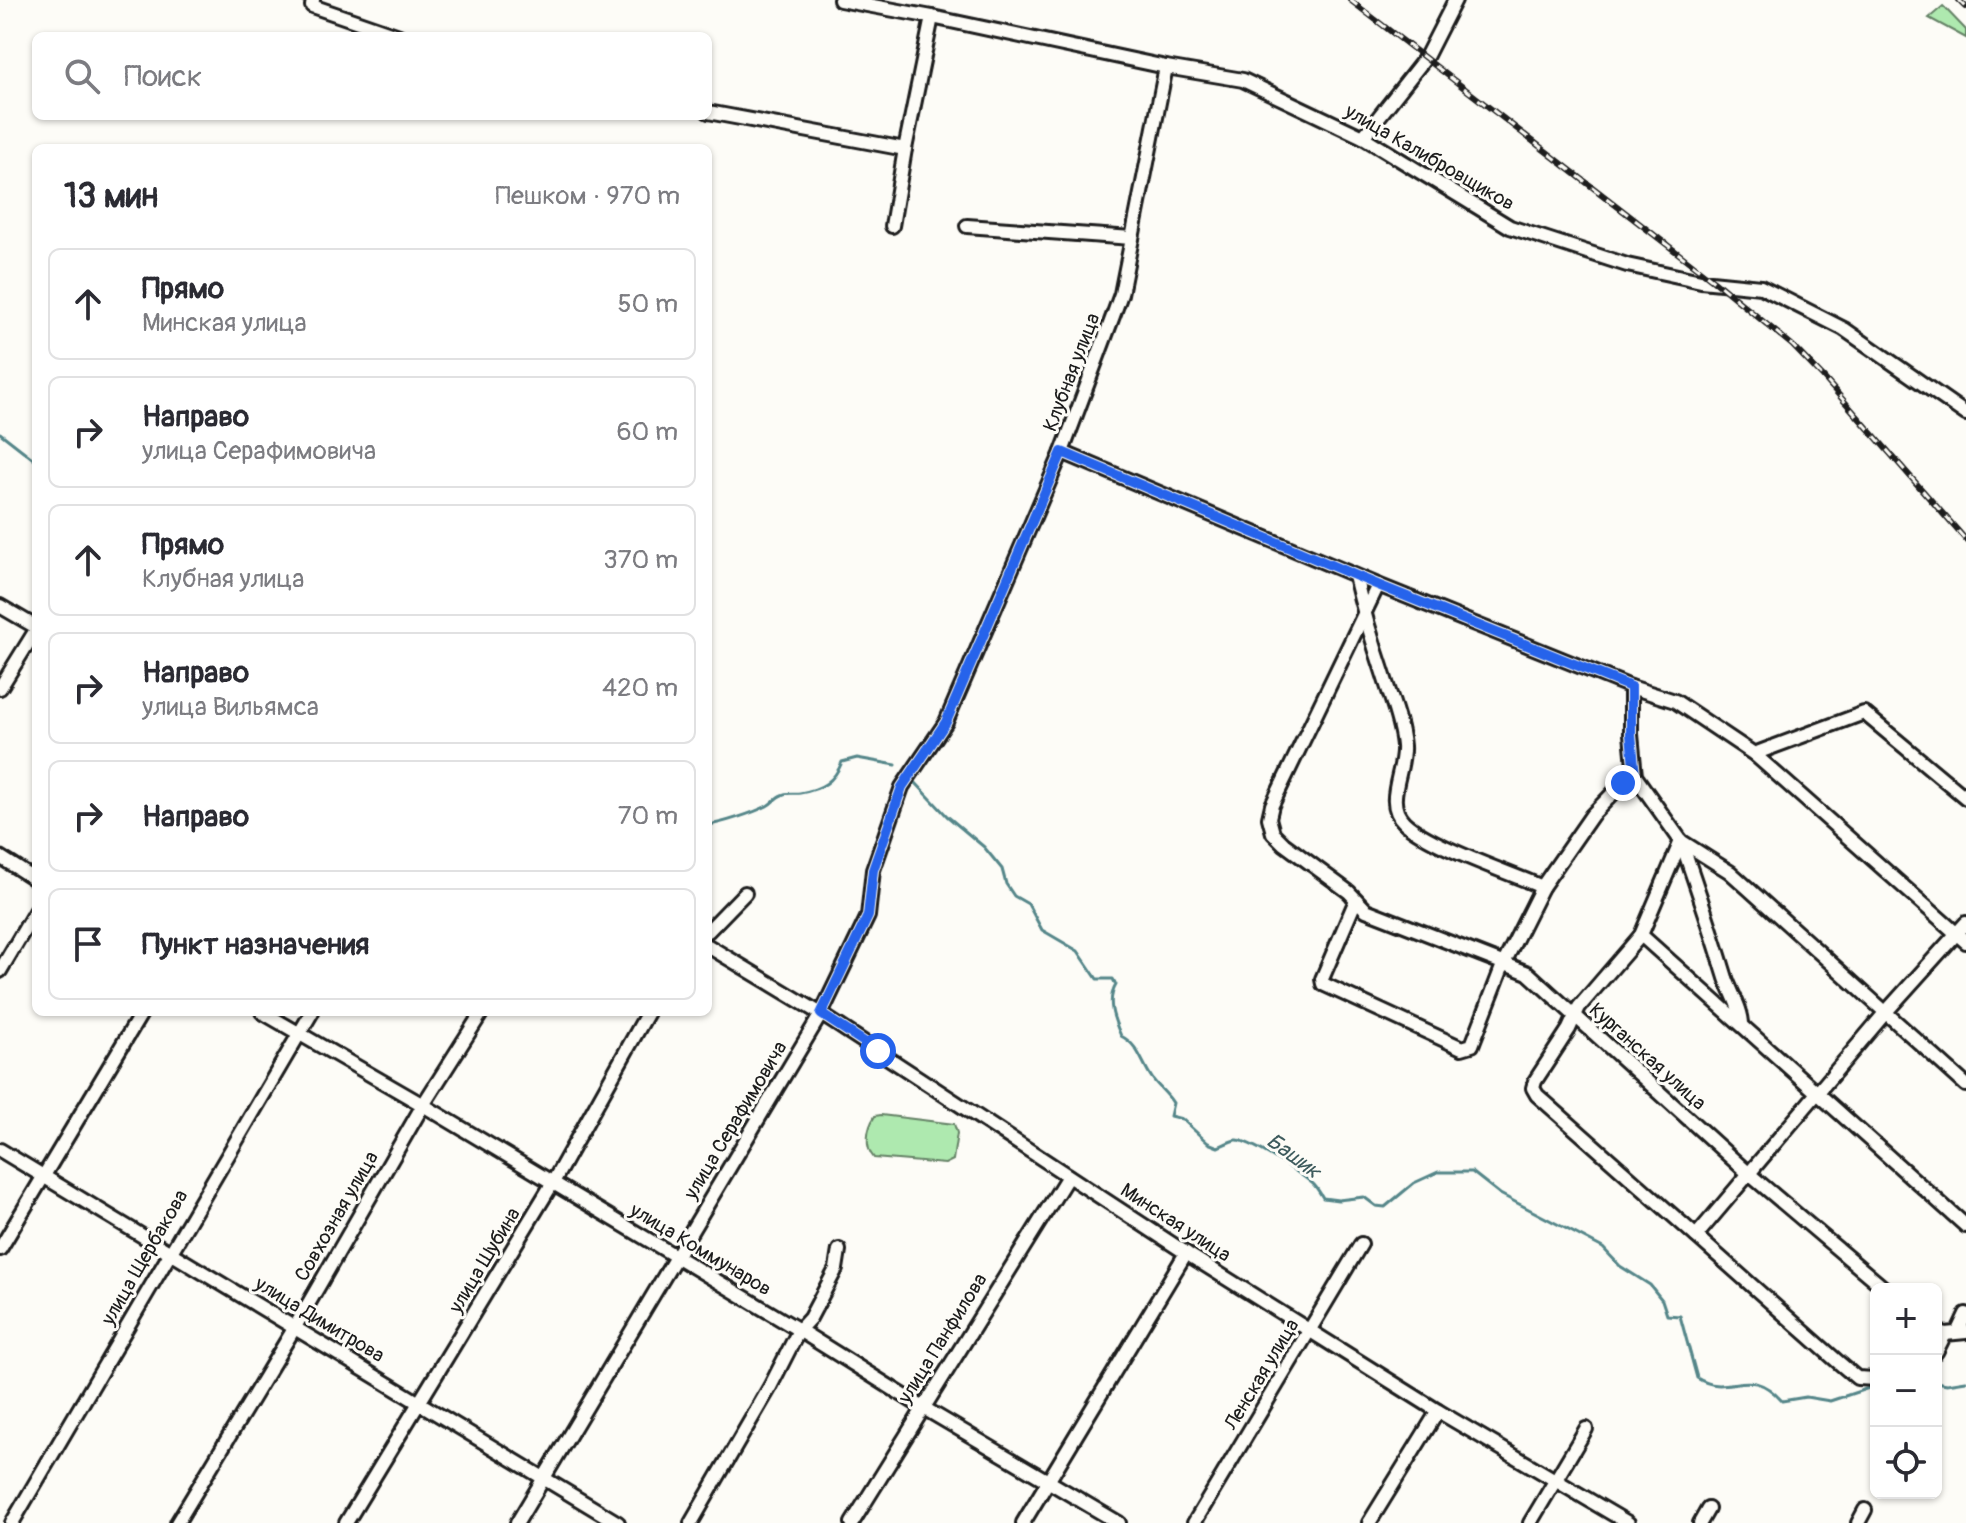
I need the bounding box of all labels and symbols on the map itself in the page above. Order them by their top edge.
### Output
street label: улица Калибровщиков [1340,98,1519,216]
street label: Клубная улица [1037,309,1106,435]
route end [1605,765,1641,801]
street label: Курганская улица [1584,997,1711,1115]
route start [860,1033,896,1069]
street label: улица Серафимовича [678,1037,793,1205]
water label: Башик [1261,1127,1328,1186]
street label: Совхозная улица [289,1147,384,1286]
street label: Минская улица [1116,1177,1236,1267]
street label: улица Щербакова [95,1185,193,1330]
street label: улица Коммунаров [625,1197,776,1301]
street label: улица Шубина [443,1203,526,1318]
street label: улица Панфилова [892,1269,992,1409]
street label: улица Димитрова [250,1270,389,1368]
street label: Ленская улица [1218,1314,1304,1435]

